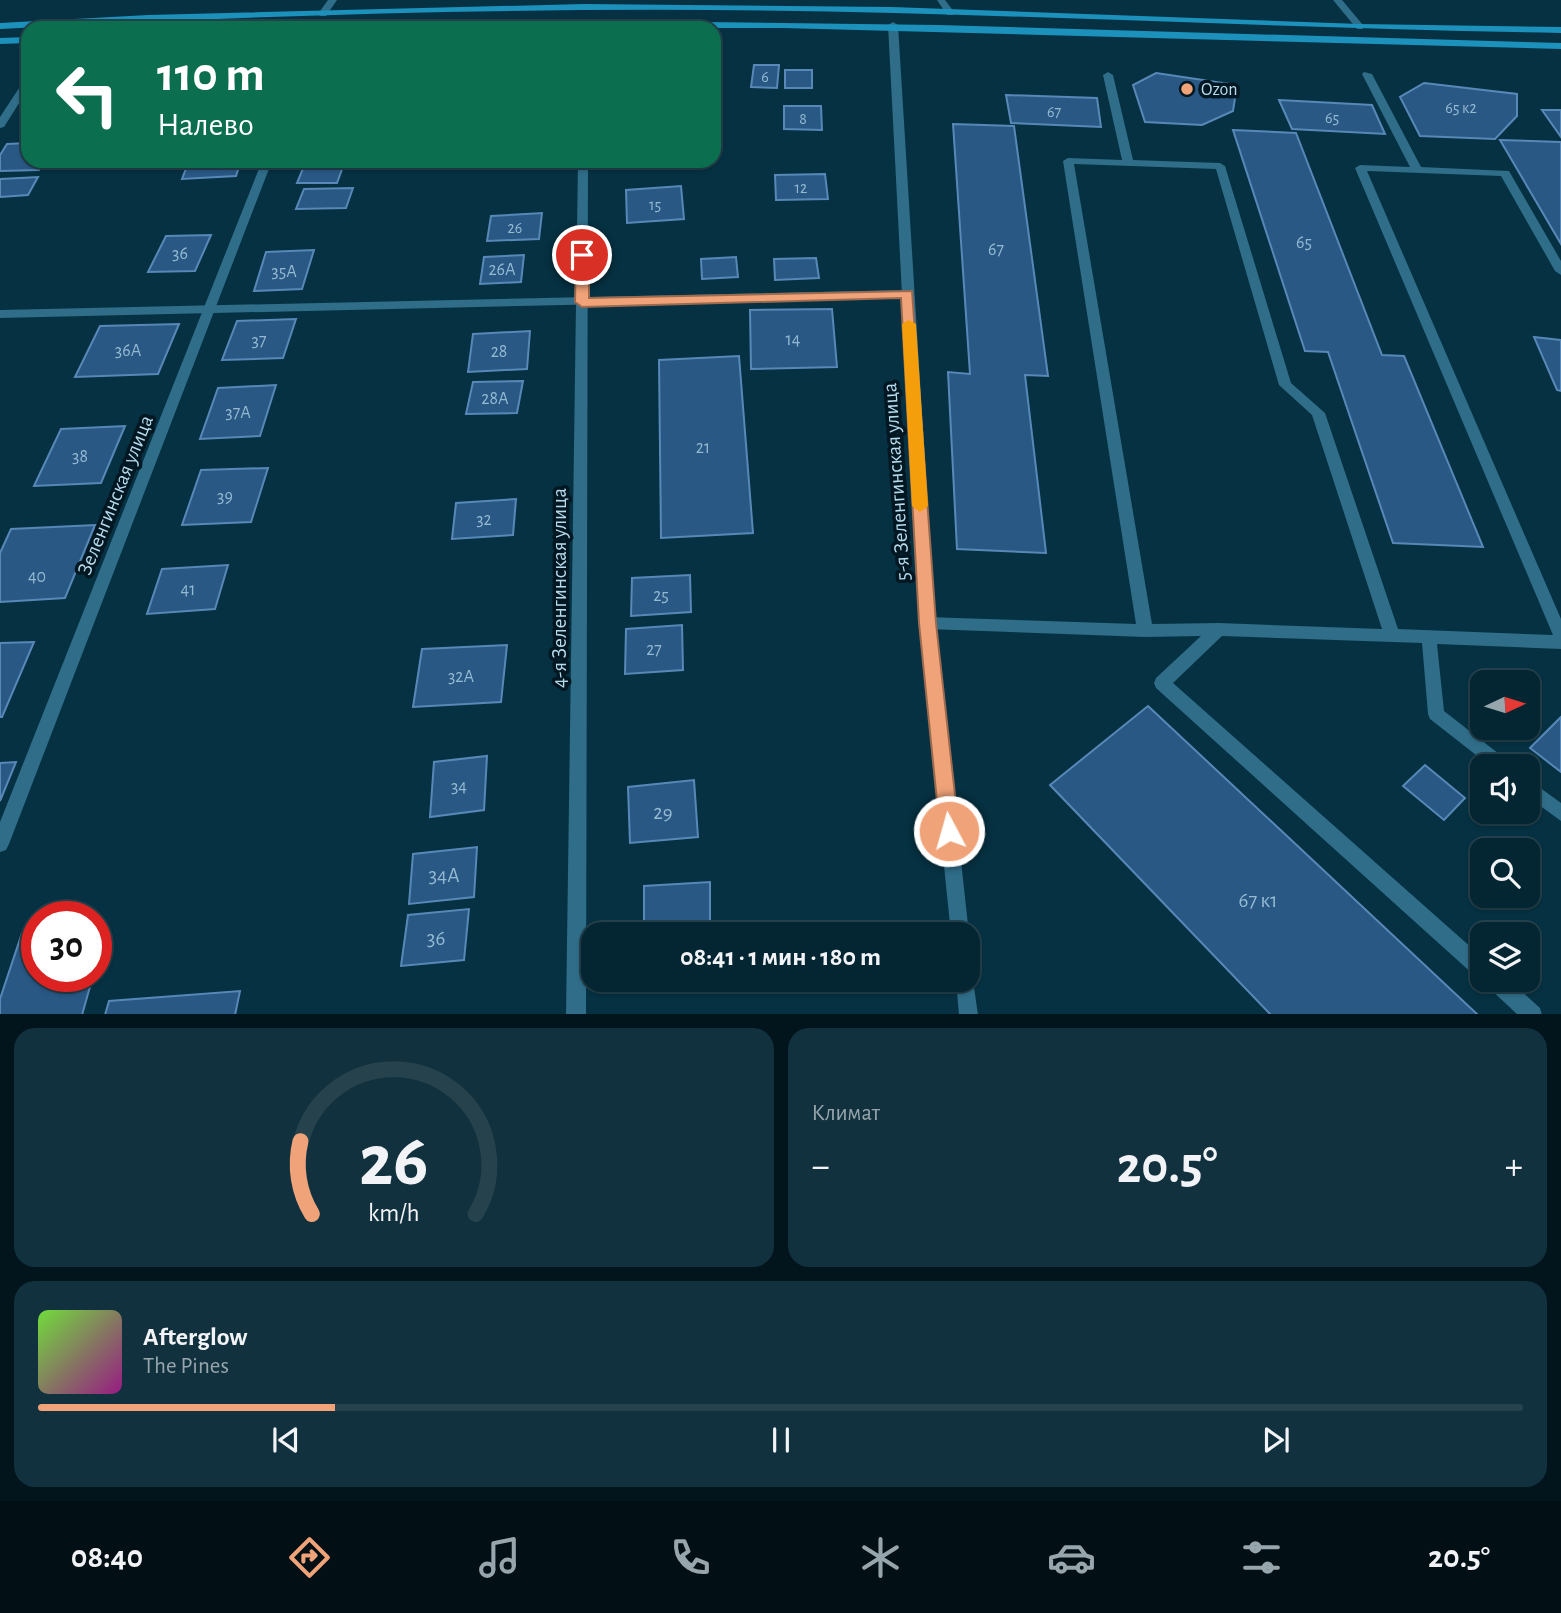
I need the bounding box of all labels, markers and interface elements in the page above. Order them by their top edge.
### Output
icon: left [42,49,133,140]
text: 110 m [157,51,265,100]
house number: 6 [761,69,769,85]
marker: Ozon [1179,81,1195,97]
place label: Ozon [1201,81,1238,99]
house number: 65 к2 [1445,100,1477,116]
house number: 67 [1047,104,1061,120]
text: Налево [157,109,254,141]
house number: 65 [1325,110,1339,126]
house number: 8 [799,111,807,127]
house number: 12 [795,180,807,196]
house number: 15 [649,197,661,213]
house number: 26 [508,220,522,236]
pin [552,225,612,285]
house number: 65 [1296,234,1312,252]
icon: arrive [563,236,601,274]
house number: 67 [988,241,1004,259]
house number: 36 [172,245,188,263]
house number: 26А [488,261,516,279]
house number: 35А [271,263,297,281]
house number: 14 [786,331,801,349]
house number: 37 [252,332,266,350]
house number: 36А [115,342,142,360]
house number: 28 [491,343,507,361]
street label: 5-я Зеленгинская улица [879,382,914,582]
house number: 28А [481,390,509,408]
house number: 37А [225,404,251,422]
street label: Зеленгинская улица [74,412,157,578]
house number: 21 [696,439,710,457]
house number: 38 [72,448,88,466]
house number: 39 [217,488,233,506]
street label: 4-я Зеленгинская улица [549,488,570,688]
house number: 32 [476,511,492,529]
house number: 40 [28,568,46,586]
house number: 41 [181,581,195,599]
house number: 25 [653,587,669,605]
house number: 27 [646,641,662,659]
house number: 32А [448,668,475,686]
north arrow [1470,670,1540,740]
map controls [1470,670,1540,992]
button: sound [1470,754,1540,824]
house number: 34 [451,778,467,796]
position arrow [912,794,986,868]
house number: 29 [653,802,673,823]
button: search [1470,838,1540,908]
house number: 34А [428,865,460,886]
house number: 67 к1 [1239,890,1277,911]
speed limit sign: 30 [21,901,112,992]
button: layers [1470,922,1540,992]
house number: 36 [427,928,445,949]
text: 08:41 · 1 мин · 180 m [680,944,881,970]
text: Климат [812,1102,880,1125]
text: 26 [359,1126,428,1199]
text: 20.5° [1117,1140,1218,1192]
text: − [812,1148,830,1186]
text: + [1505,1148,1523,1186]
text: km/h [368,1200,420,1225]
text: Afterglow [143,1324,247,1350]
text: The Pines [143,1355,229,1378]
icon: previous [267,1421,305,1459]
icon: pause [762,1421,800,1459]
icon: next [1257,1421,1295,1459]
icon: directions [285,1533,334,1582]
icon: music [475,1533,524,1582]
icon: phone [666,1533,715,1582]
icon: climate [856,1533,905,1582]
icon: car [1047,1533,1096,1582]
icon: filters [1237,1533,1286,1582]
text: 08:40 [71,1541,143,1573]
text: 20.5° [1428,1541,1490,1573]

